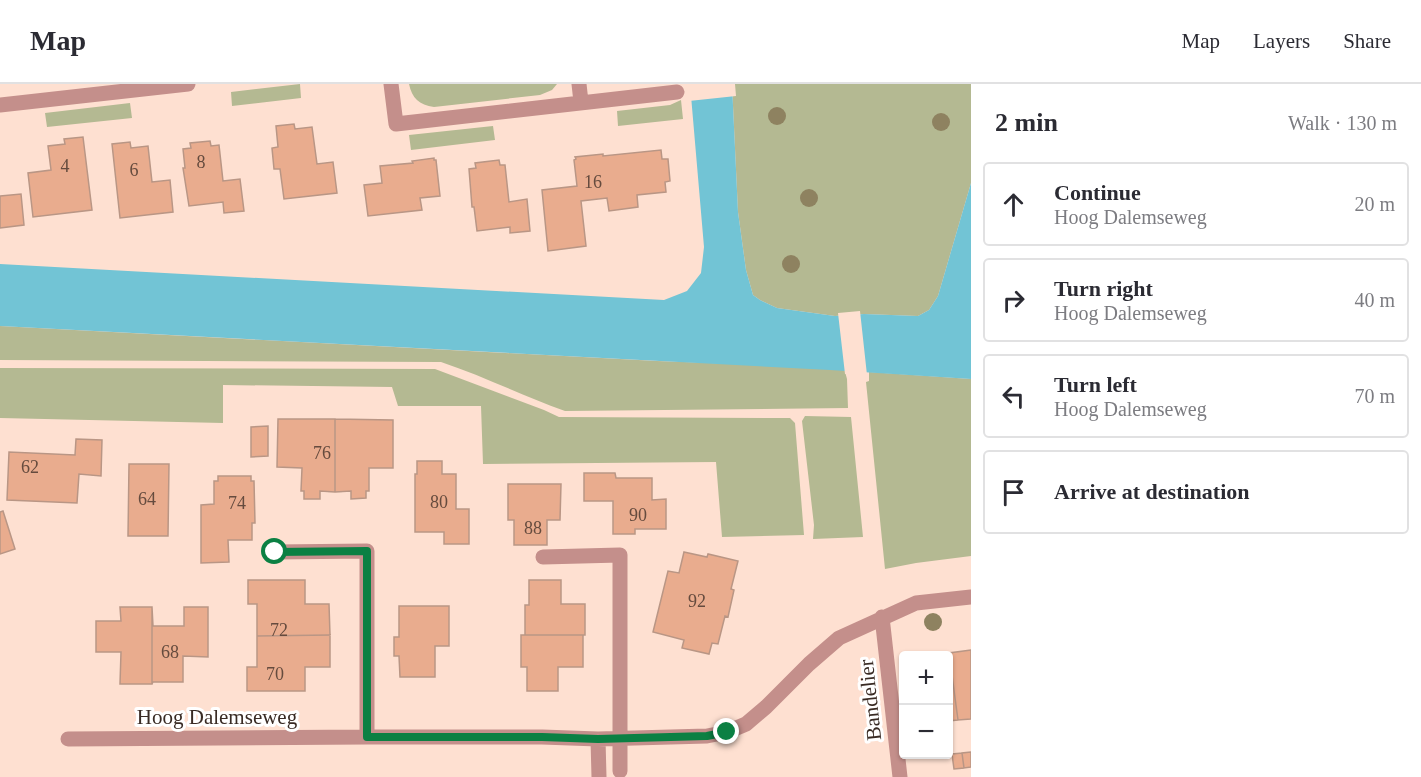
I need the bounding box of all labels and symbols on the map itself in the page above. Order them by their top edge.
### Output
house number: 8 [197,152,206,172]
house number: 4 [61,156,70,176]
house number: 6 [130,160,139,180]
house number: 16 [584,172,602,192]
house number: 76 [313,443,331,463]
house number: 62 [21,457,39,477]
house number: 64 [138,489,156,509]
house number: 80 [430,492,448,512]
house number: 74 [228,493,246,513]
house number: 90 [629,505,647,525]
house number: 88 [524,518,542,538]
route start [261,538,287,564]
house number: 92 [688,591,706,611]
house number: 72 [270,620,288,640]
house number: 68 [161,642,179,662]
street label: Bandelier [854,658,886,742]
house number: 70 [266,664,284,684]
street label: Hoog Dalemseweg [137,705,298,729]
route end [713,718,739,744]

